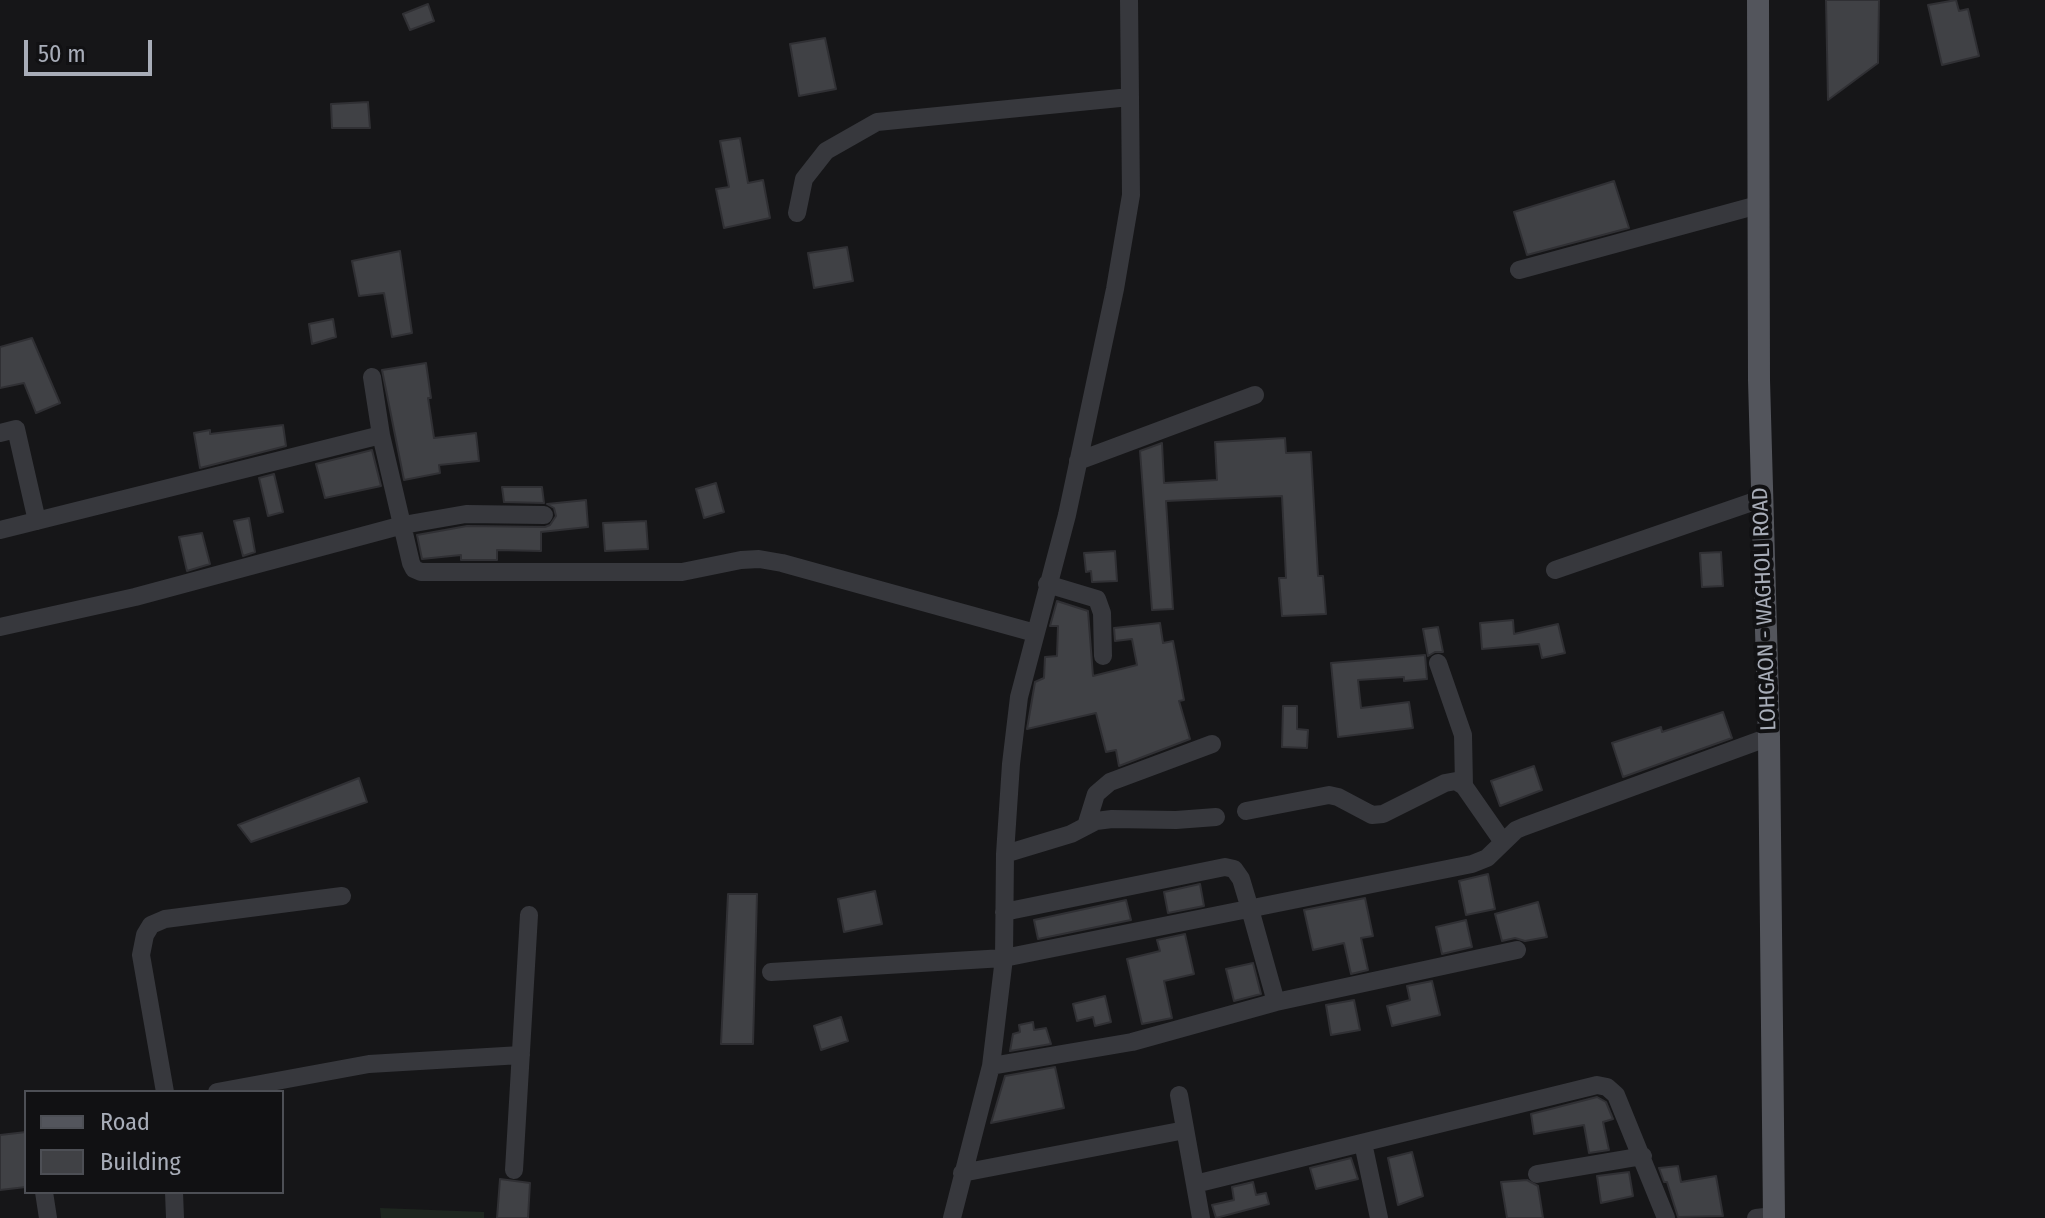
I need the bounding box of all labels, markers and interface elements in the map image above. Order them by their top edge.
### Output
scale bar [28,24,156,74]
text: 50 m [38,40,86,68]
street label: LOHGAON - WAGHOLI ROAD [1748,487,1782,731]
legend [24,1090,284,1194]
text: Road [100,1108,150,1136]
text: Building [100,1148,181,1176]

